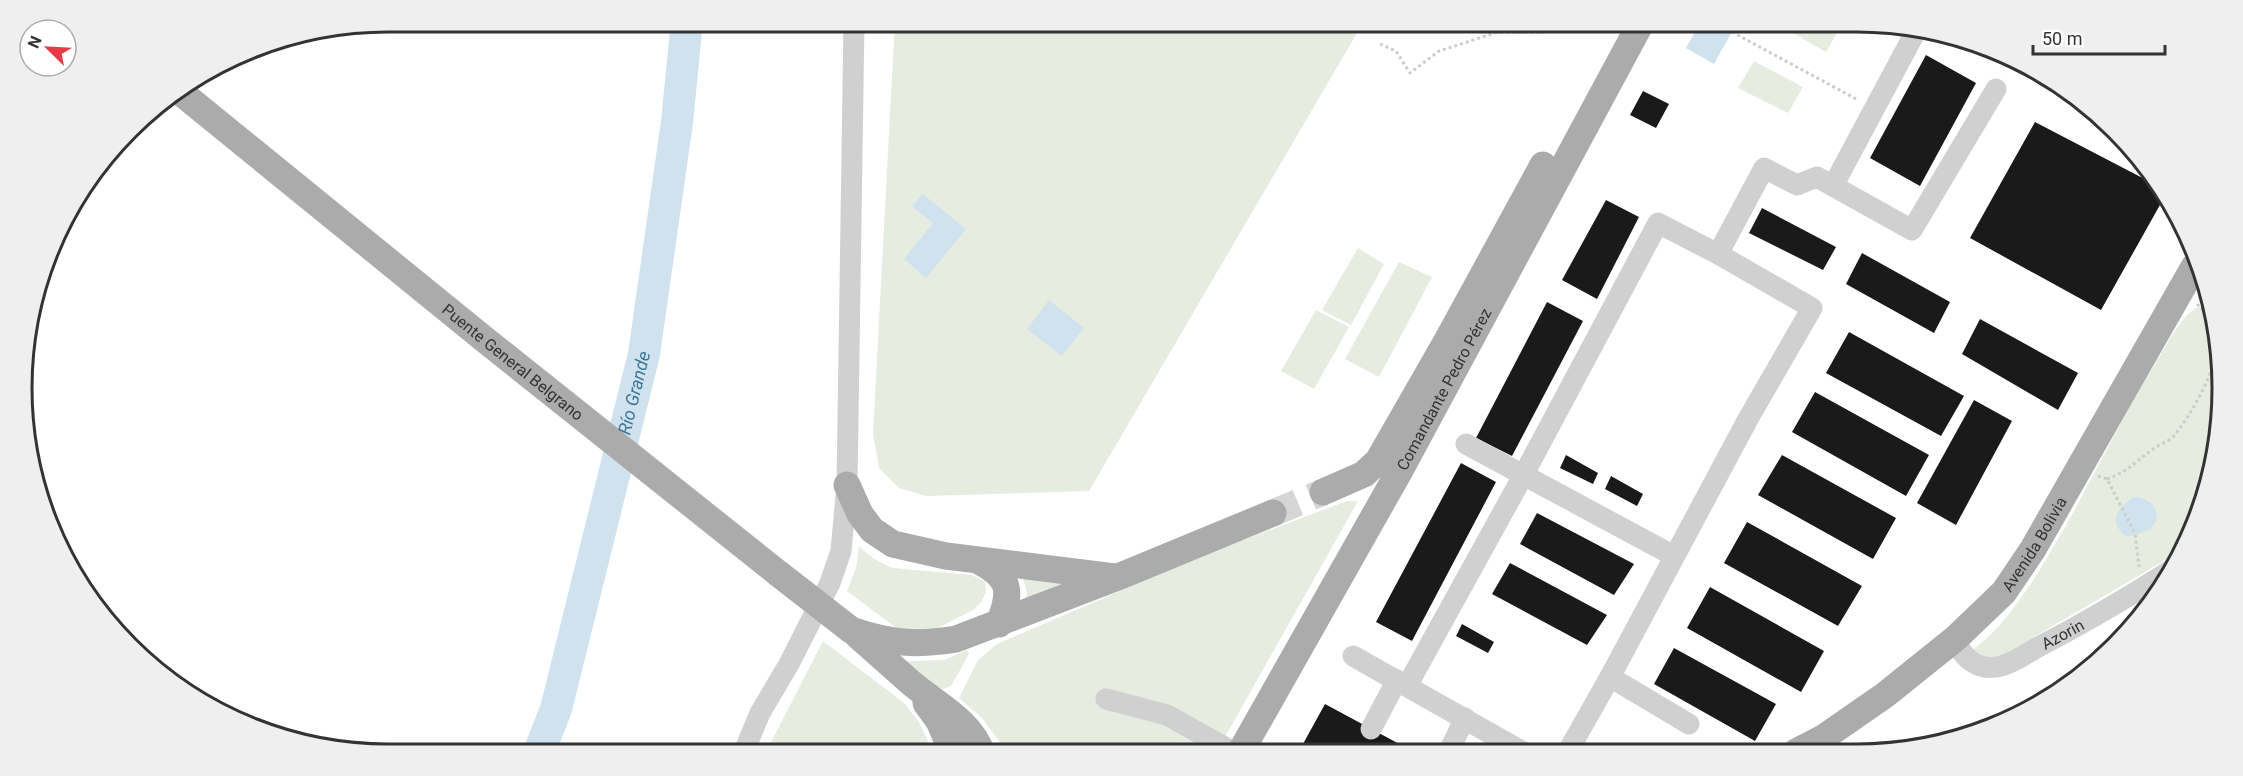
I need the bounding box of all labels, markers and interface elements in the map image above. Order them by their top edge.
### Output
north arrow [18,18,78,78]
scale bar [2033,18,2165,56]
text: 50 m [2042,28,2082,49]
text: N [24,33,46,51]
street label: Puente General Belgrano [438,300,587,424]
street label: Comandante Pedro Pérez [1393,305,1496,474]
water label: Río Grande [613,349,654,437]
street label: Avenida Bolivia [1998,494,2071,595]
street label: Azorin [2038,615,2087,654]

